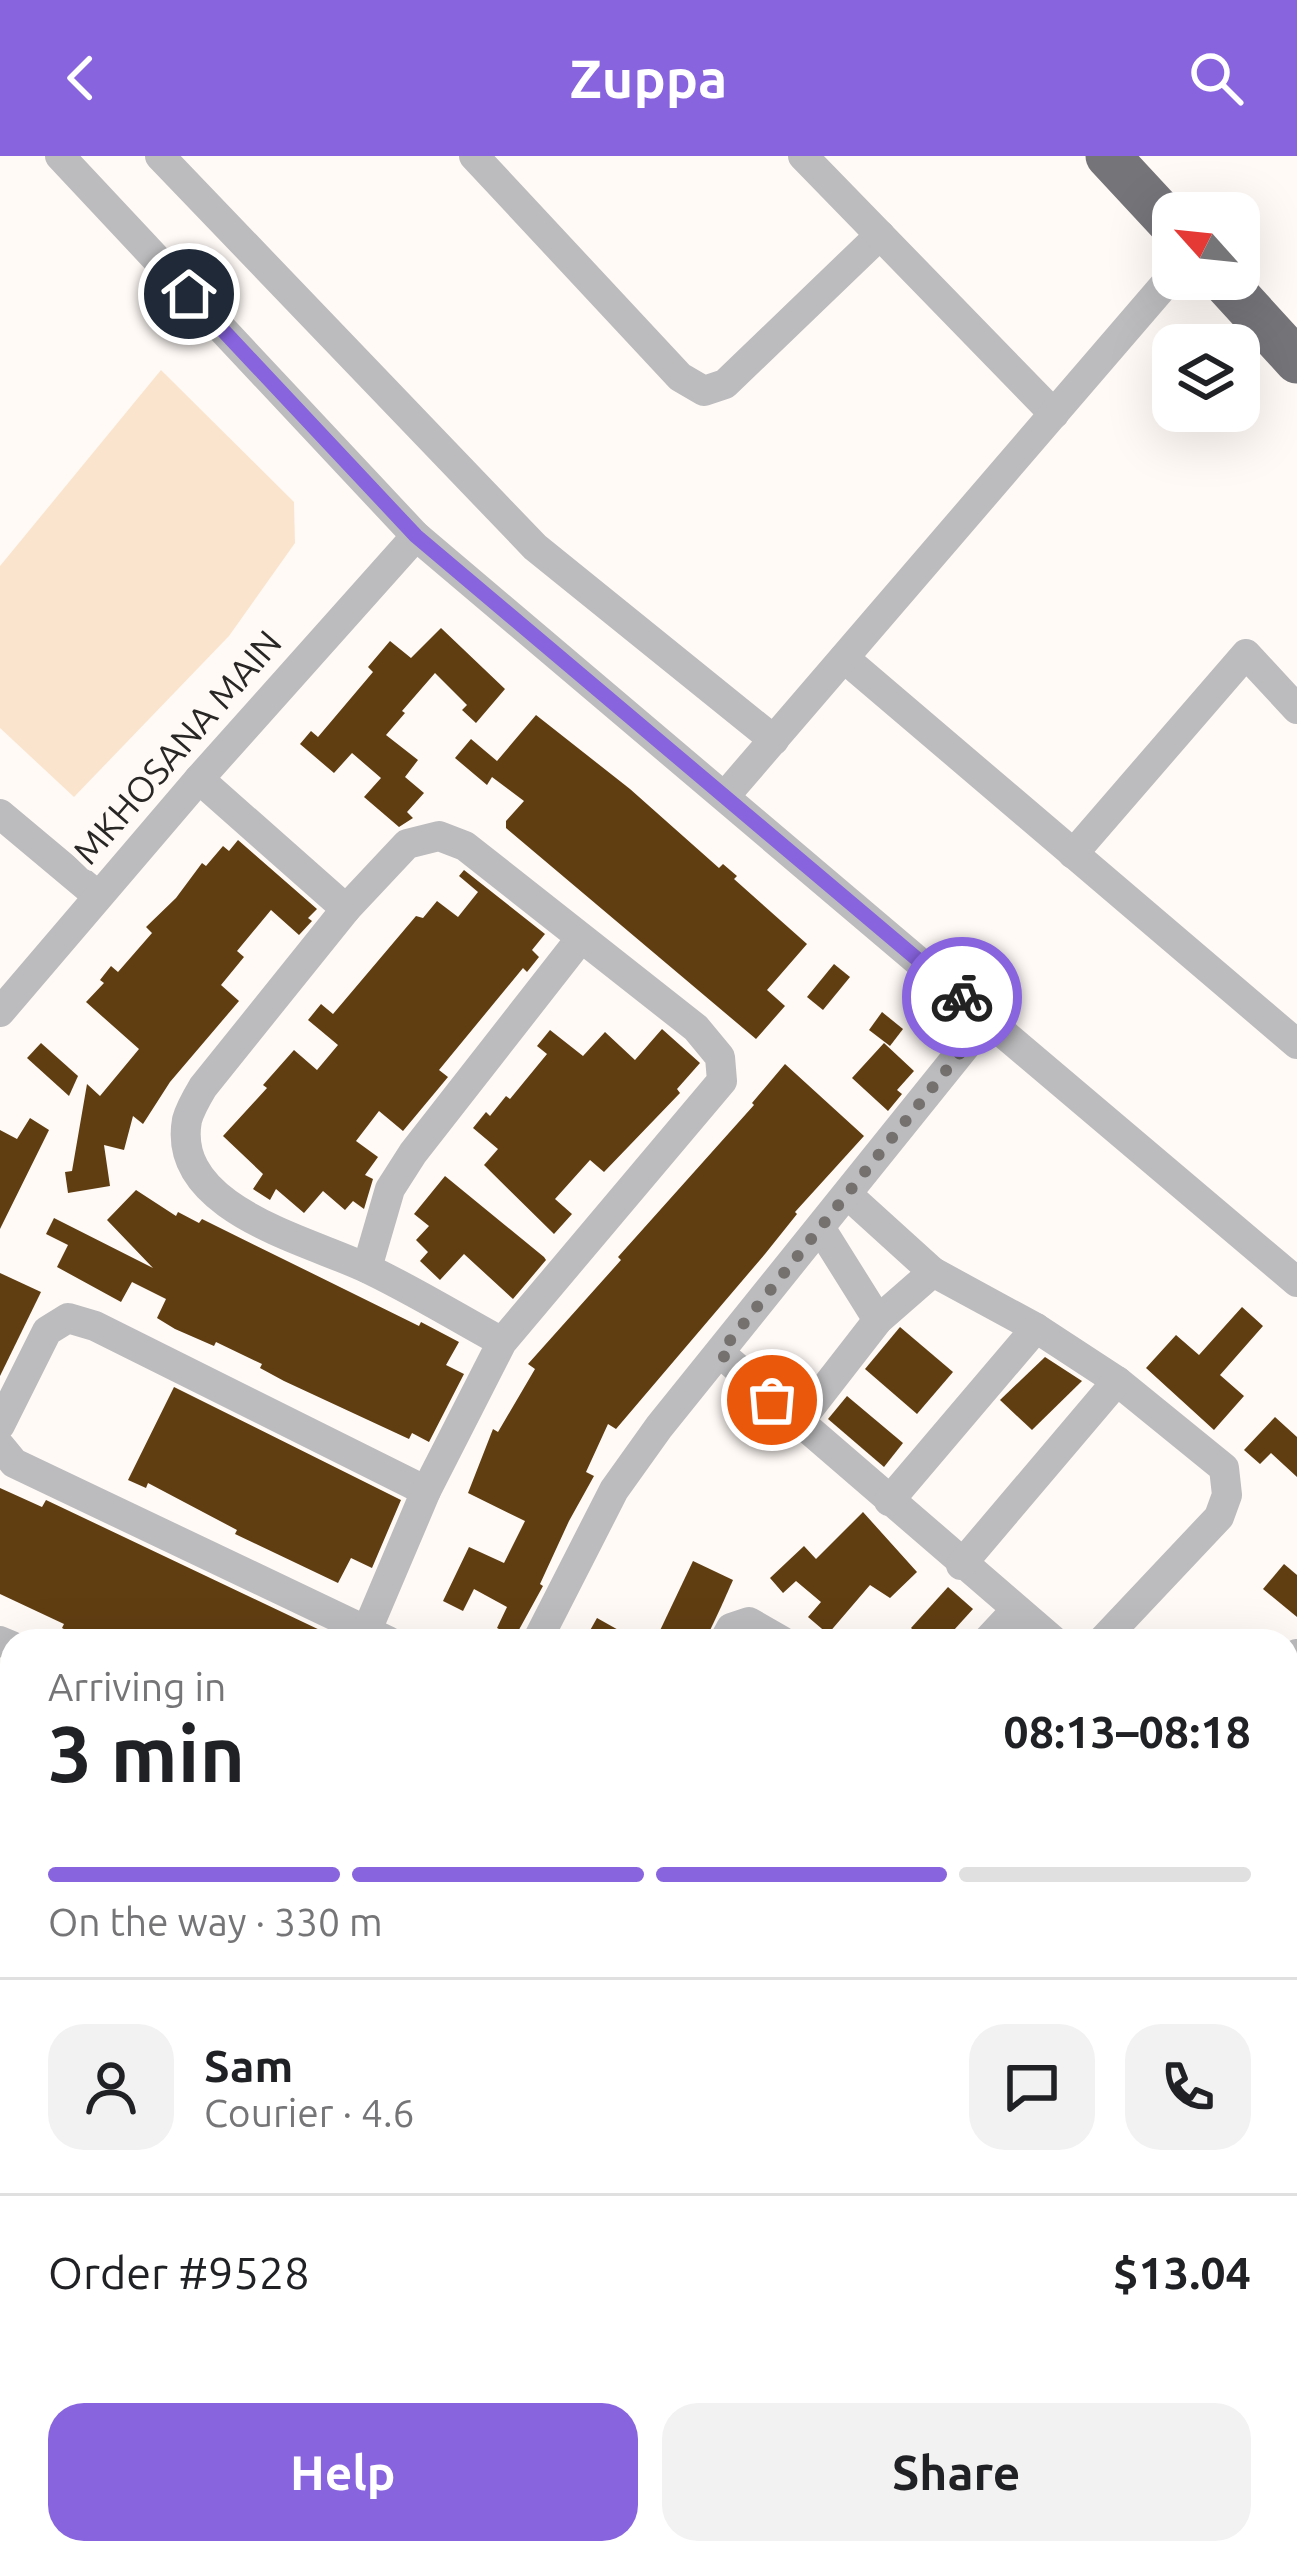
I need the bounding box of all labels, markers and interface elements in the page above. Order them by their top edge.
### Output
icon: back [48,45,114,111]
icon: search [1183,45,1249,111]
text: Zuppa [570,48,727,108]
north arrow [1152,192,1260,300]
map controls [1152,192,1260,432]
pin [138,243,240,345]
icon: home [156,261,222,327]
button: layers [1152,324,1260,432]
street label: MKHOSANA MAIN [64,622,289,872]
courier [902,937,1022,1057]
icon: bike [929,964,995,1030]
pin [721,1349,823,1451]
icon: bag [739,1367,805,1433]
text: Arriving in [48,1665,226,1708]
text: 08:13–08:18 [1003,1706,1251,1757]
text: 3 min [48,1709,245,1797]
text: On the way · 330 m [48,1900,383,1943]
button: person [48,2024,174,2150]
button: chat [969,2024,1095,2150]
button: phone [1125,2024,1251,2150]
text: Sam [204,2040,293,2091]
text: Courier · 4.6 [204,2091,415,2134]
text: Order #9528 [48,2247,310,2298]
text: $13.04 [1113,2247,1251,2298]
button: Help [48,2403,638,2541]
button: Share [662,2403,1251,2541]

